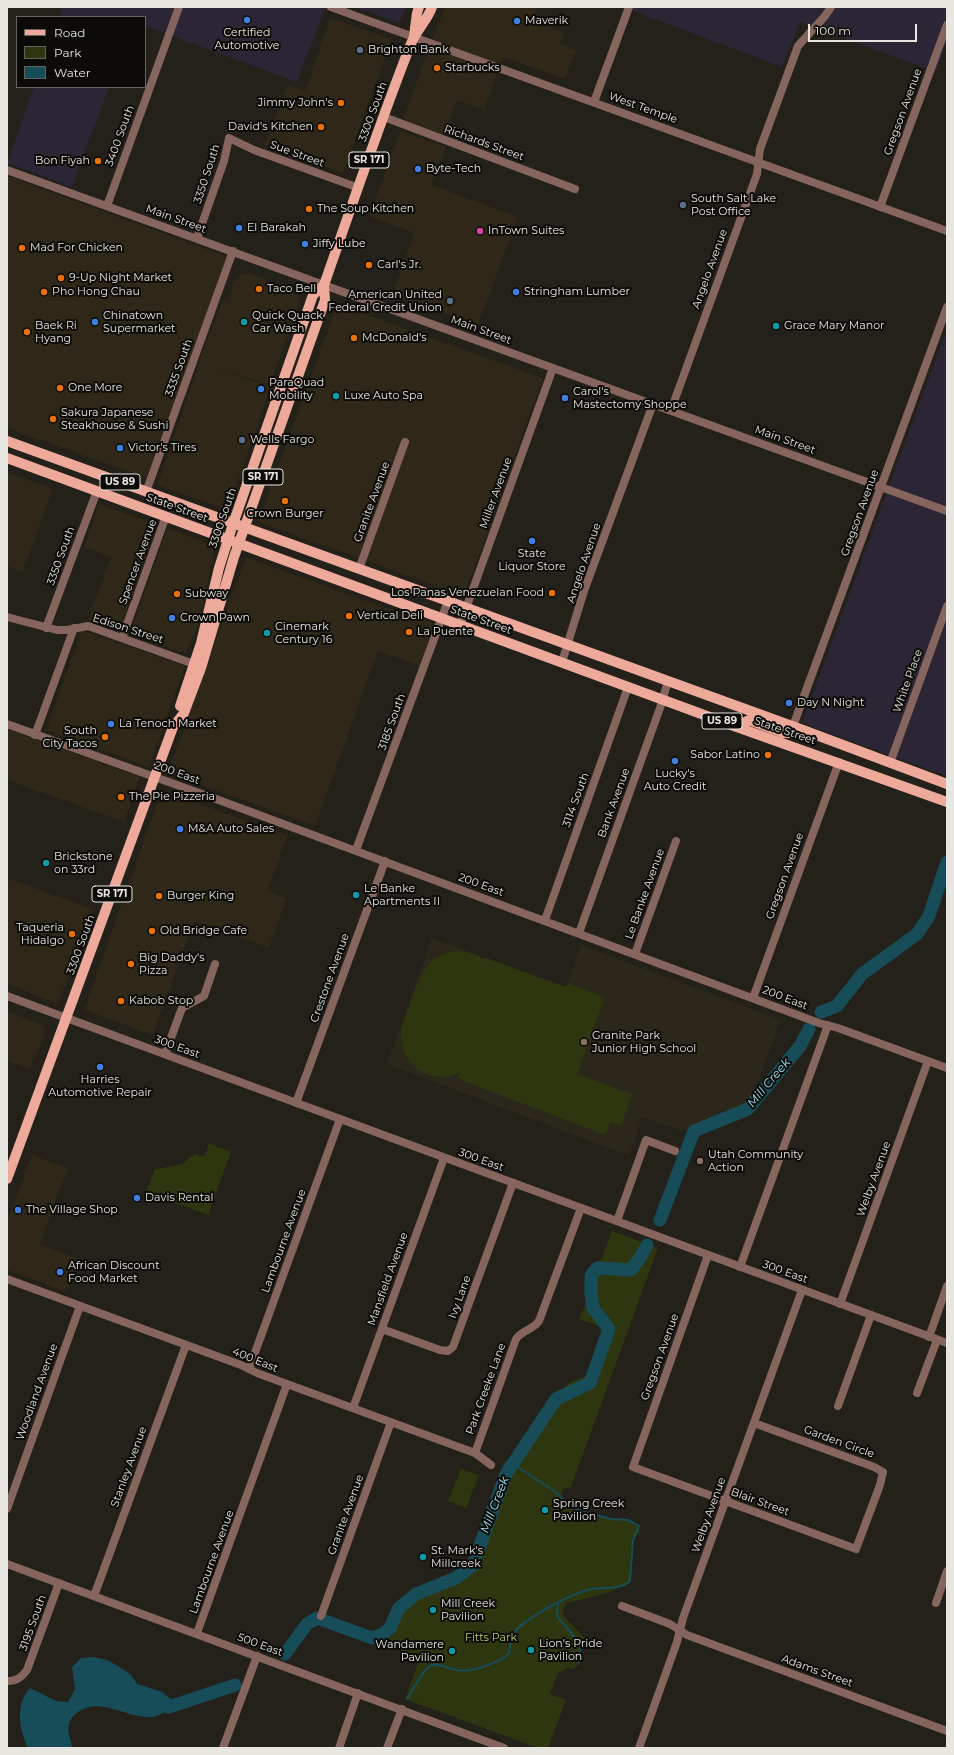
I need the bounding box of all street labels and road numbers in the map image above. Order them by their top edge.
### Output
street label: Gregson Avenue [881,67,925,157]
street label: 3300 South [356,80,390,144]
street label: West Temple [607,89,679,127]
street label: 3400 South [103,104,137,168]
street label: Richards Street [442,122,526,164]
street label: Sue Street [268,138,326,170]
street label: 3350 South [191,143,223,205]
road number: SR 171 [349,152,389,168]
street label: Main Street [144,202,208,236]
street label: Angelo Avenue [689,227,731,311]
street label: Main Street [449,313,513,347]
street label: 3335 South [162,337,196,399]
street label: Main Street [753,423,817,457]
street label: Miller Avenue [477,456,515,530]
street label: Granite Avenue [351,460,393,544]
street label: Gregson Avenue [838,468,882,558]
road number: SR 171 [243,469,283,485]
road number: US 89 [100,474,140,490]
street label: 3300 South [207,486,239,550]
street label: State Street [144,491,210,525]
street label: Spencer Avenue [116,518,160,606]
street label: Angelo Avenue [564,521,604,605]
street label: 3350 South [44,525,78,587]
street label: State Street [448,603,514,637]
street label: Edison Street [91,611,165,647]
street label: White Place [890,648,926,714]
street label: 3185 South [376,692,408,752]
road number: US 89 [702,713,742,729]
street label: State Street [752,714,818,748]
street label: 200 East [153,759,201,787]
street label: Bank Avenue [595,766,633,840]
street label: 3114 South [560,771,592,829]
street label: Gregson Avenue [763,831,807,921]
street label: Le Banke Avenue [622,847,668,941]
street label: 200 East [457,871,505,899]
road number: SR 171 [92,886,132,902]
street label: 3300 South [64,913,98,977]
street label: Crestone Avenue [308,932,352,1024]
street label: 200 East [761,983,809,1013]
street label: 300 East [153,1033,201,1061]
street label: Welby Avenue [854,1140,894,1218]
street label: 300 East [457,1146,505,1174]
street label: Lambourne Avenue [259,1187,309,1295]
street label: Mansfield Avenue [365,1231,411,1327]
street label: 300 East [761,1258,809,1286]
street label: Ivy Lane [446,1274,474,1320]
street label: Gregson Avenue [638,1312,682,1402]
street label: Woodland Avenue [13,1342,61,1442]
street label: Park Creeke Lane [463,1342,509,1436]
street label: 400 East [230,1345,280,1375]
street label: Garden Circle [802,1423,876,1461]
street label: Stanley Avenue [108,1425,150,1509]
street label: Granite Avenue [325,1473,367,1557]
street label: Welby Avenue [689,1476,729,1554]
street label: Blair Street [729,1485,791,1519]
street label: Lambourne Avenue [187,1508,237,1616]
street label: 3195 South [17,1593,49,1653]
street label: 500 East [236,1631,284,1659]
street label: Adams Street [780,1652,854,1690]

